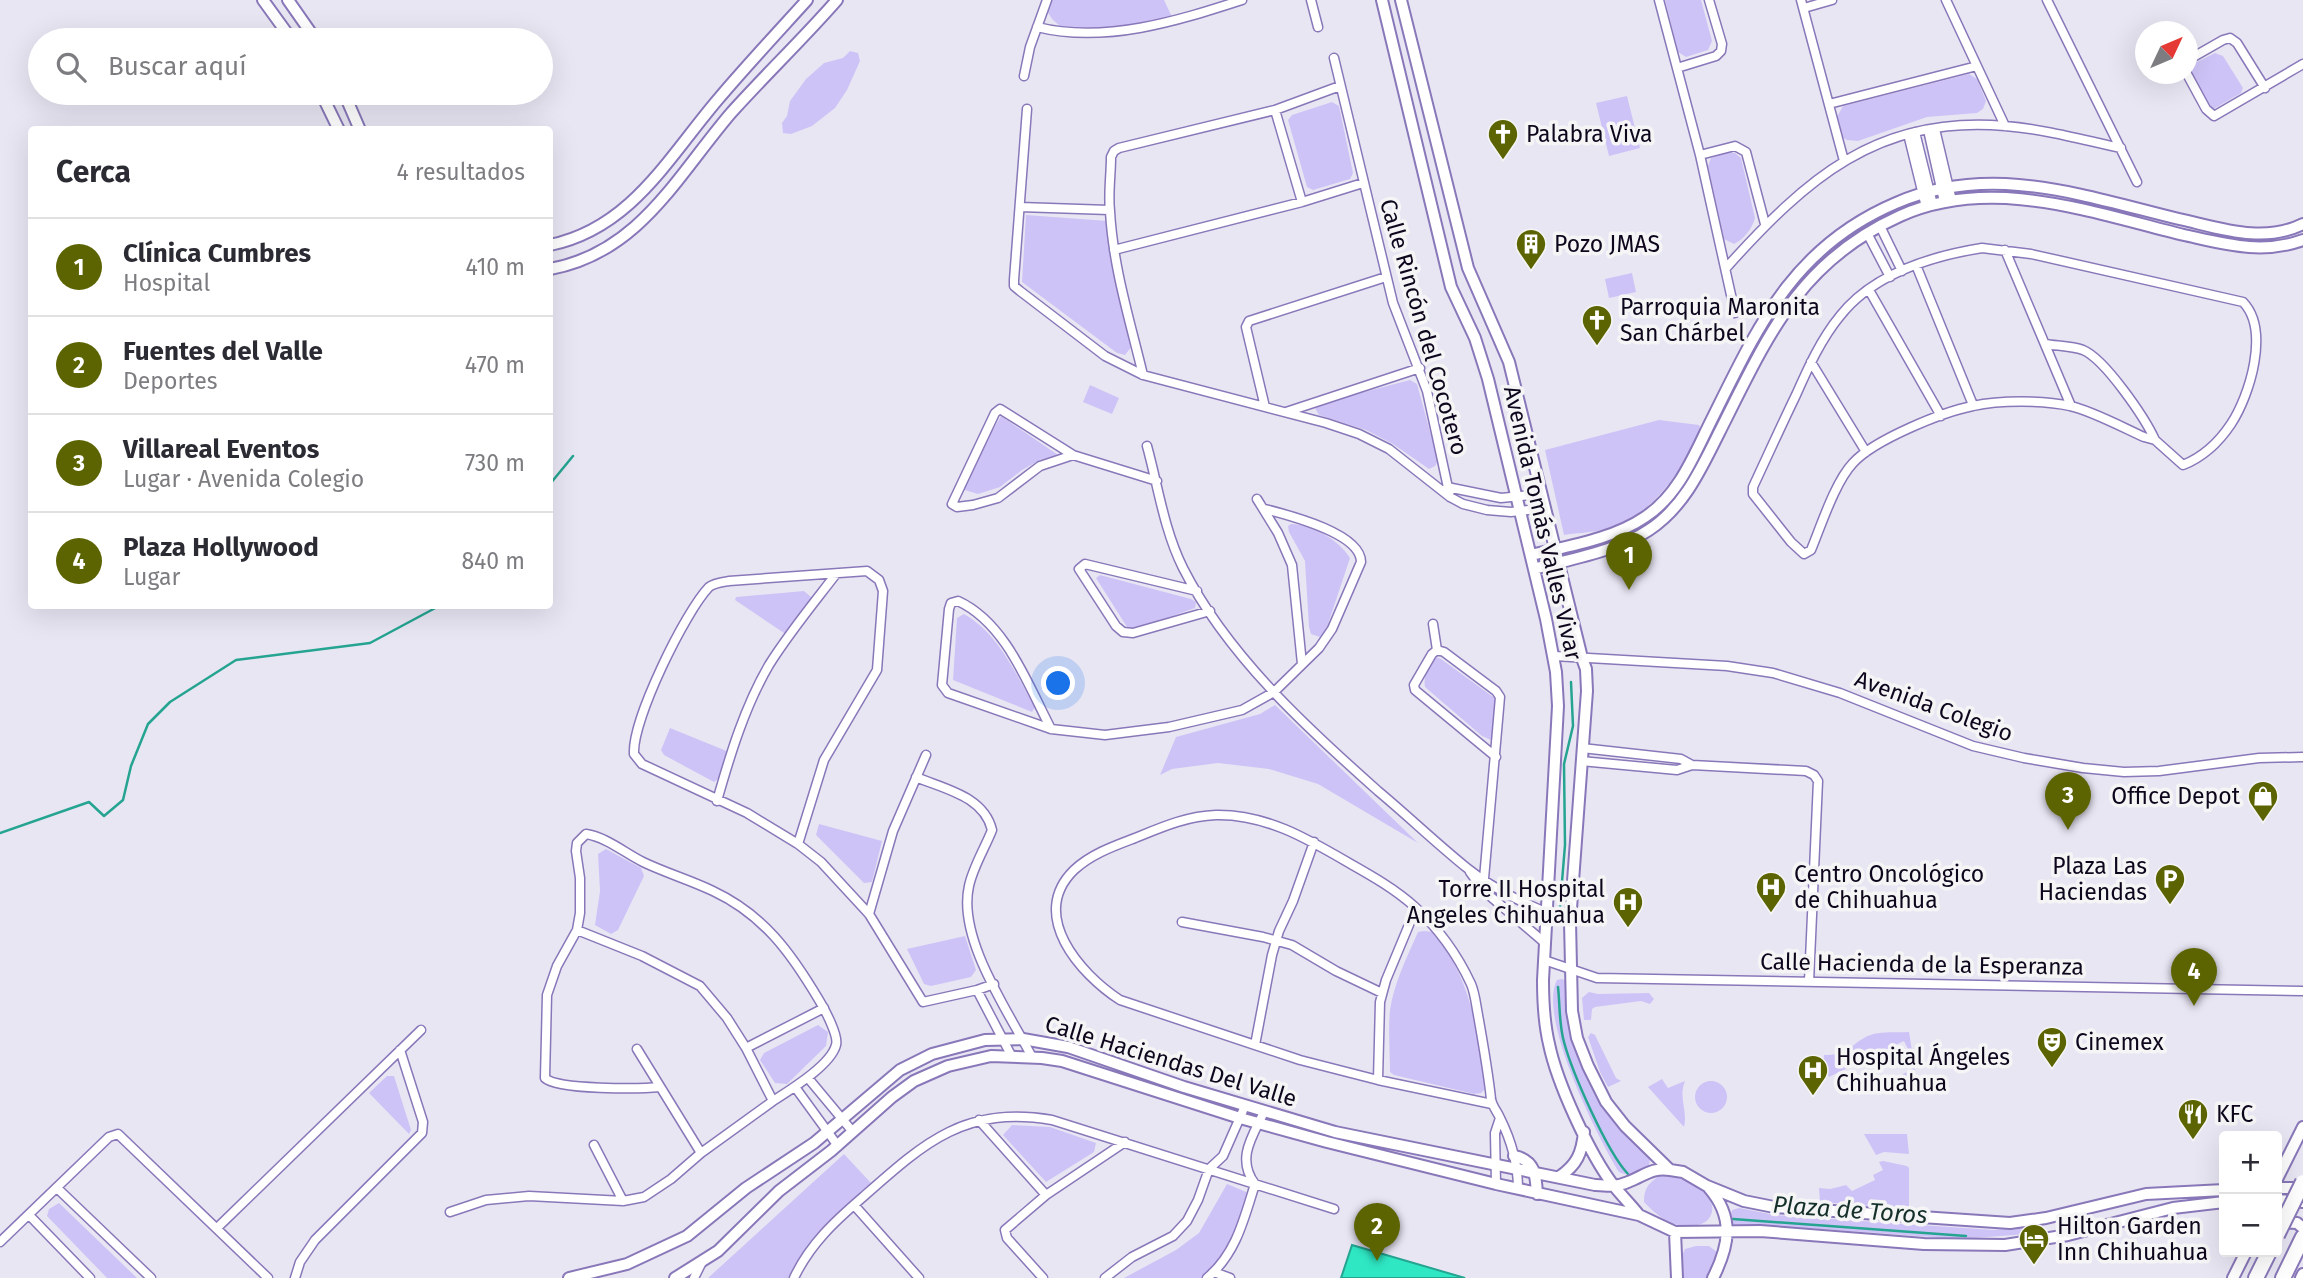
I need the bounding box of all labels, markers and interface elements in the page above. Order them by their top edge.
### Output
north arrow [2135,21,2198,84]
search box [28,28,553,105]
icon: search [52,48,90,86]
text: Buscar aquí [108,51,246,82]
church icon: Palabra Viva [1486,117,1520,161]
place label: Palabra Viva [1526,120,1653,148]
text: Cerca [56,154,131,190]
text: 4 resultados [396,158,525,186]
street label: Calle Rincón del Cocotero [1374,196,1474,458]
building icon: Pozo JMAS [1514,227,1548,271]
place label: Pozo JMAS [1554,230,1660,258]
text: Clínica Cumbres [123,238,311,269]
text: 1 [74,253,84,281]
text: 410 m [465,253,525,281]
text: Hospital [123,269,210,297]
place label: Parroquia Maronita San Chárbel [1620,293,1820,347]
church icon: Parroquia Maronita San Chárbel [1580,303,1614,347]
text: Fuentes del Valle [123,336,323,367]
text: 2 [73,351,85,379]
text: 470 m [465,351,525,379]
text: Deportes [123,367,218,395]
street label: Avenida Tomás Valles Vivar [1498,383,1588,663]
text: Villareal Eventos [123,434,319,465]
text: 3 [73,449,85,477]
text: 730 m [465,449,525,477]
text: Lugar · Avenida Colegio [123,465,364,493]
text: Plaza Hollywood [123,532,319,563]
pin: 1 [1606,532,1652,590]
text: 4 [73,547,86,575]
text: 840 m [461,547,525,575]
text: Lugar [123,563,180,591]
street label: Avenida Colegio [1851,664,2017,748]
your location [1041,666,1075,700]
pin: 3 [2045,772,2091,830]
shop icon: Office Depot [2246,779,2280,823]
place label: Office Depot [2111,782,2241,810]
place label: Plaza Las Haciendas [2039,852,2147,906]
place label: Centro Oncológico de Chihuahua [1794,860,1984,914]
parking icon: Plaza Las Haciendas [2153,862,2187,906]
hospital icon: Centro Oncológico de Chihuahua [1754,870,1788,914]
place label: Torre II Hospital Angeles Chihuahua [1407,875,1605,929]
hospital icon: Torre II Hospital Angeles Chihuahua [1611,885,1645,929]
street label: Calle Hacienda de la Esperanza [1760,947,2084,981]
pin: 4 [2171,948,2217,1006]
street label: Calle Haciendas Del Valle [1042,1009,1300,1113]
theatre icon: Cinemex [2035,1025,2069,1069]
place label: Cinemex [2075,1028,2164,1056]
place label: Hospital Ángeles Chihuahua [1836,1042,2010,1097]
hospital icon: Hospital Ángeles Chihuahua [1796,1053,1830,1097]
restaurant icon: KFC [2176,1097,2210,1141]
place label: KFC [2216,1100,2253,1128]
map controls [2219,1131,2282,1257]
button: + [2219,1131,2282,1194]
water label: Plaza de Toros [1772,1191,1928,1229]
button: − [2219,1194,2282,1257]
pin: 2 [1354,1203,1400,1261]
place label: Hilton Garden Inn Chihuahua [2057,1212,2208,1266]
hotel icon: Hilton Garden Inn Chihuahua [2017,1222,2051,1266]

